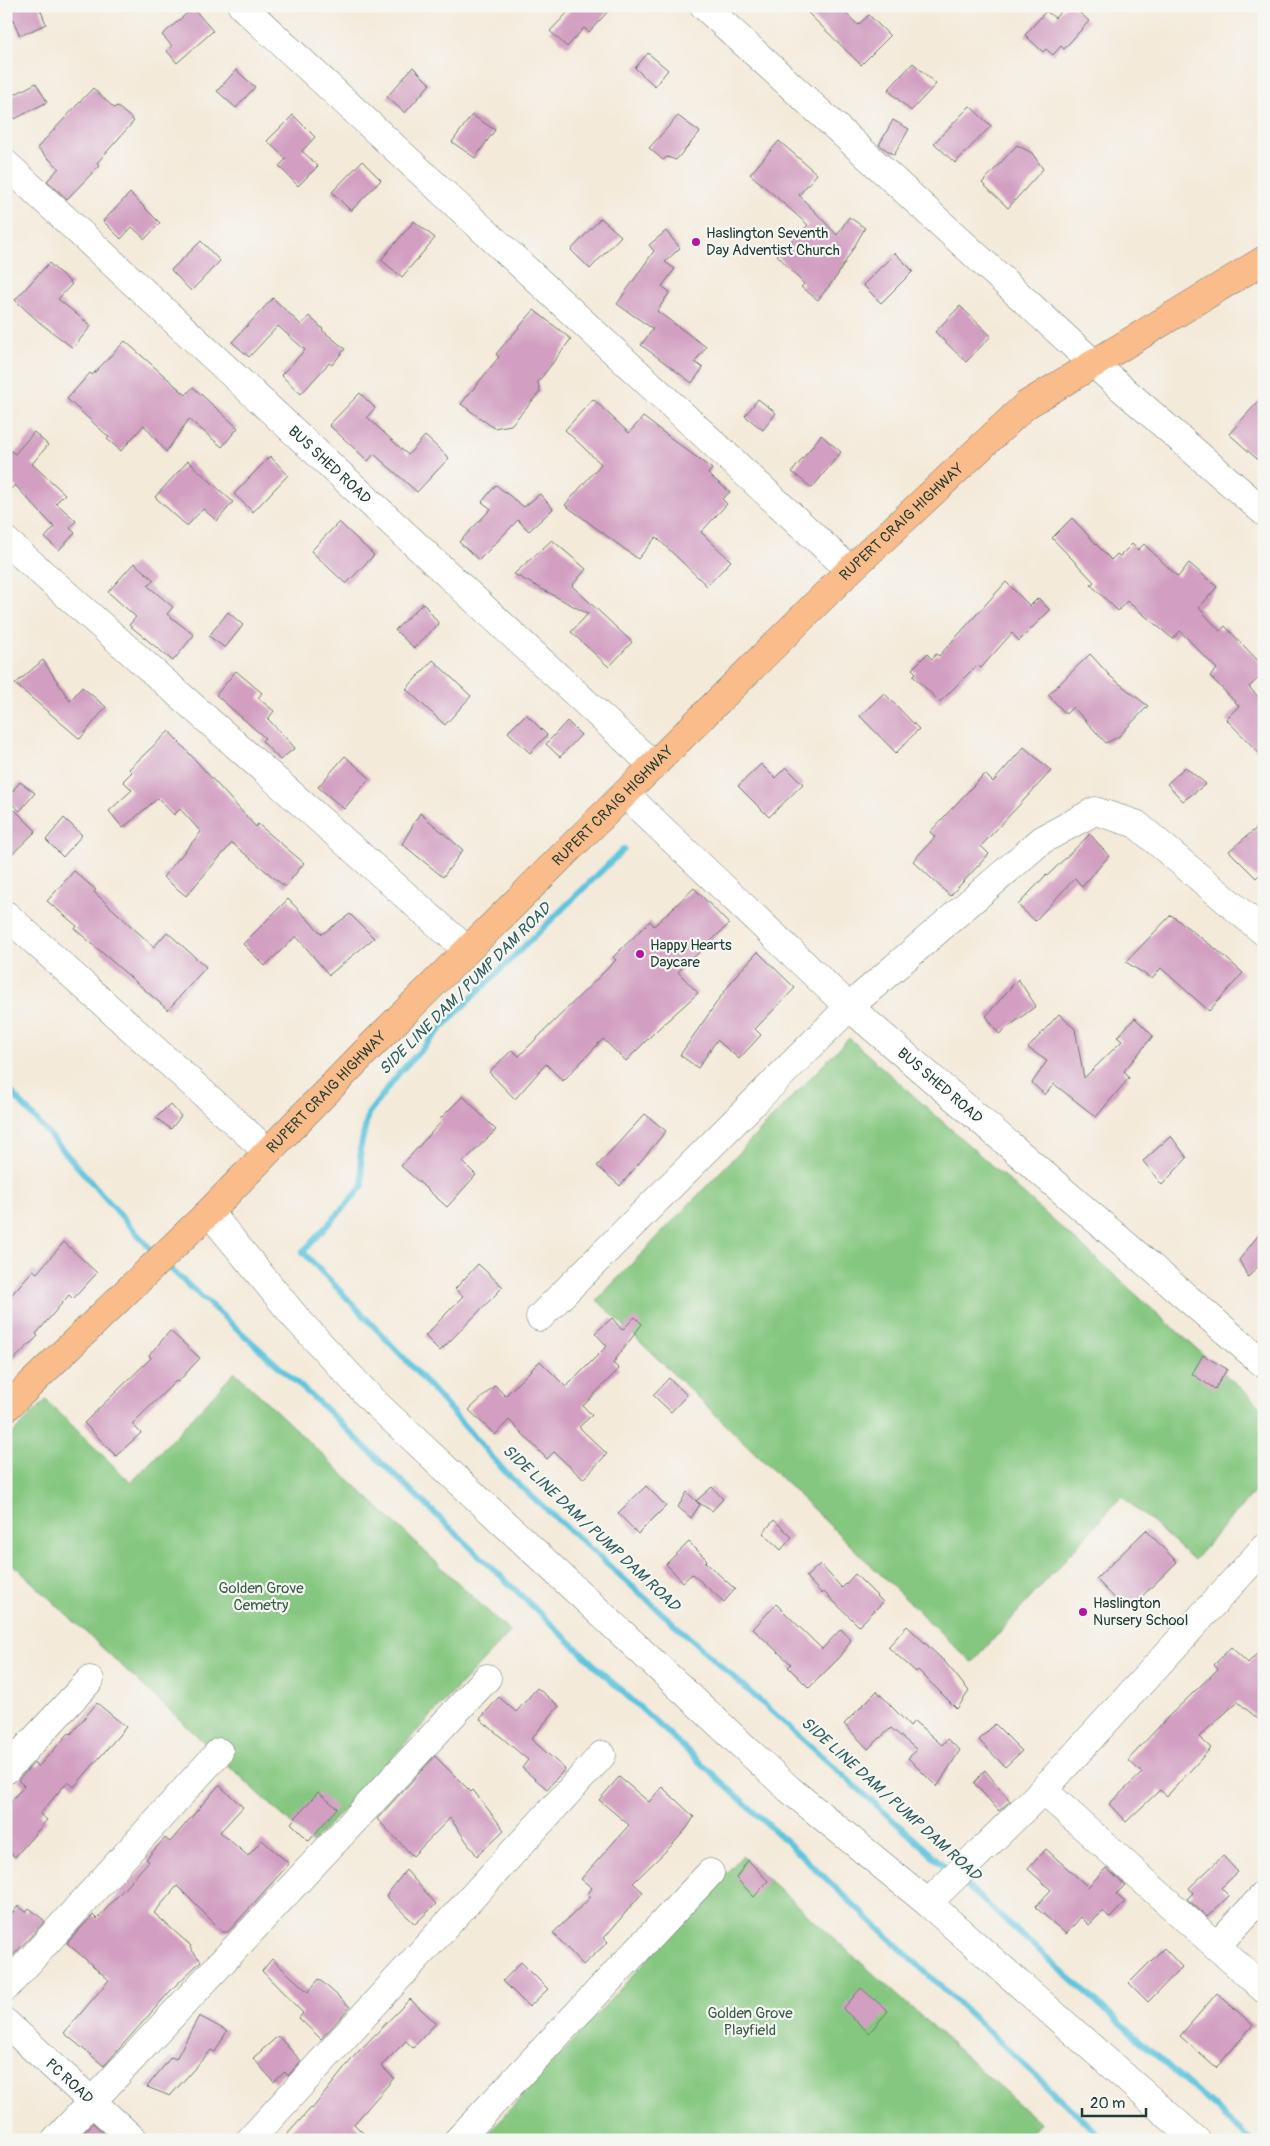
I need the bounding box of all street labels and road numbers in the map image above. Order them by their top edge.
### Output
street label: BUS SHED ROAD [284,422,375,508]
street label: RUPERT CRAIG HIGHWAY [835,459,968,585]
street label: RUPERT CRAIG HIGHWAY [548,741,678,870]
street label: RUPERT CRAIG HIGHWAY [262,1027,390,1157]
street label: BUS SHED ROAD [894,1044,987,1127]
street label: PC ROAD [42,2054,97,2108]

